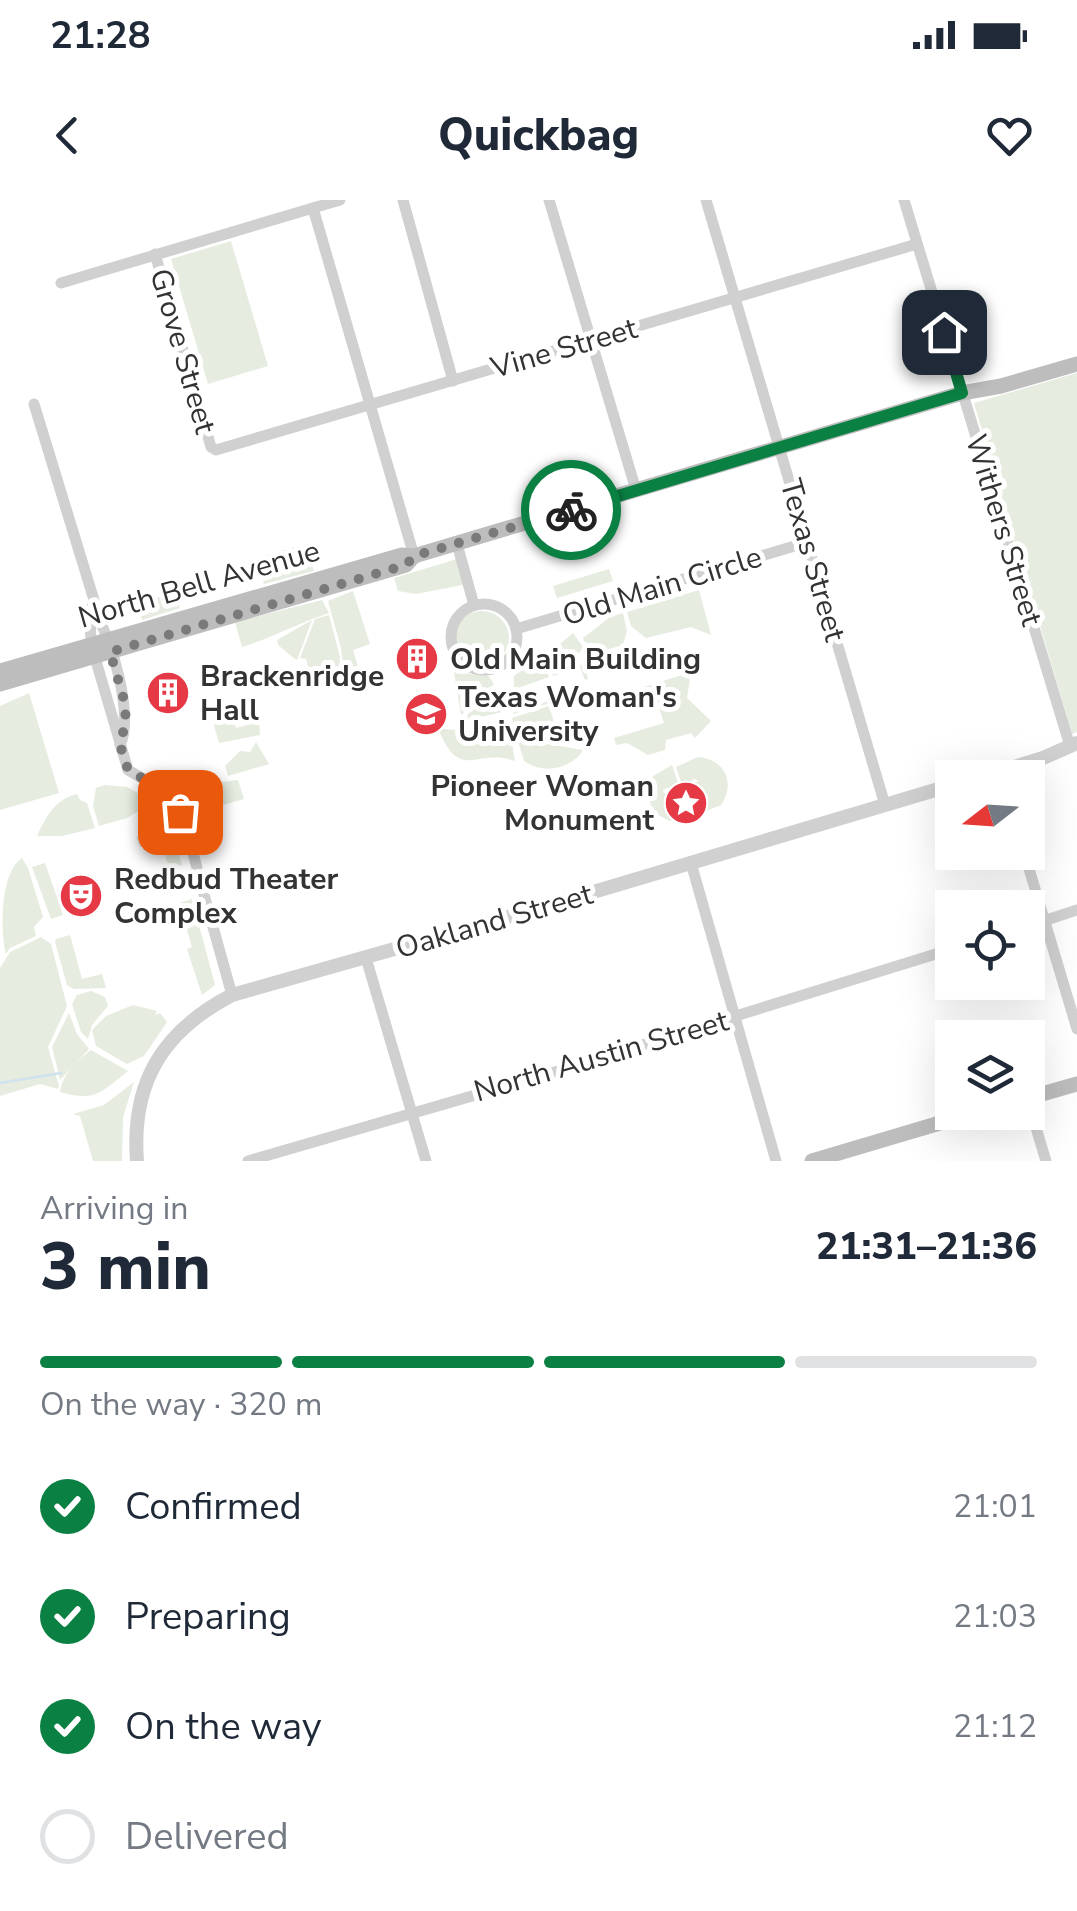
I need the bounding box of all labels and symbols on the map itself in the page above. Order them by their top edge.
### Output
street label: Grove Street [139,264,226,439]
pin [902,290,987,375]
street label: Vine Street [485,308,642,389]
street label: Withers Street [955,429,1052,631]
courier [521,460,621,560]
street label: Texas Street [770,474,855,647]
street label: North Bell Avenue [74,530,325,639]
street label: Old Main Circle [557,537,767,636]
building icon: Old Main Building [394,636,440,682]
place label: Old Main Building [450,639,701,680]
place label: Brackenridge Hall [200,656,384,731]
building icon: Brackenridge Hall [145,670,191,716]
place label: Texas Woman's University [458,677,677,752]
school or university icon: Texas Woman's University [403,691,449,737]
north arrow [935,760,1045,870]
place label: Pioneer Woman Monument [431,766,654,841]
pin [138,770,223,855]
place icon: Pioneer Woman Monument [663,780,709,826]
place label: Redbud Theater Complex [114,859,338,934]
theatre icon: Redbud Theater Complex [58,873,104,919]
street label: Oakland Street [391,874,598,969]
street label: North Austin Street [469,1000,734,1112]

